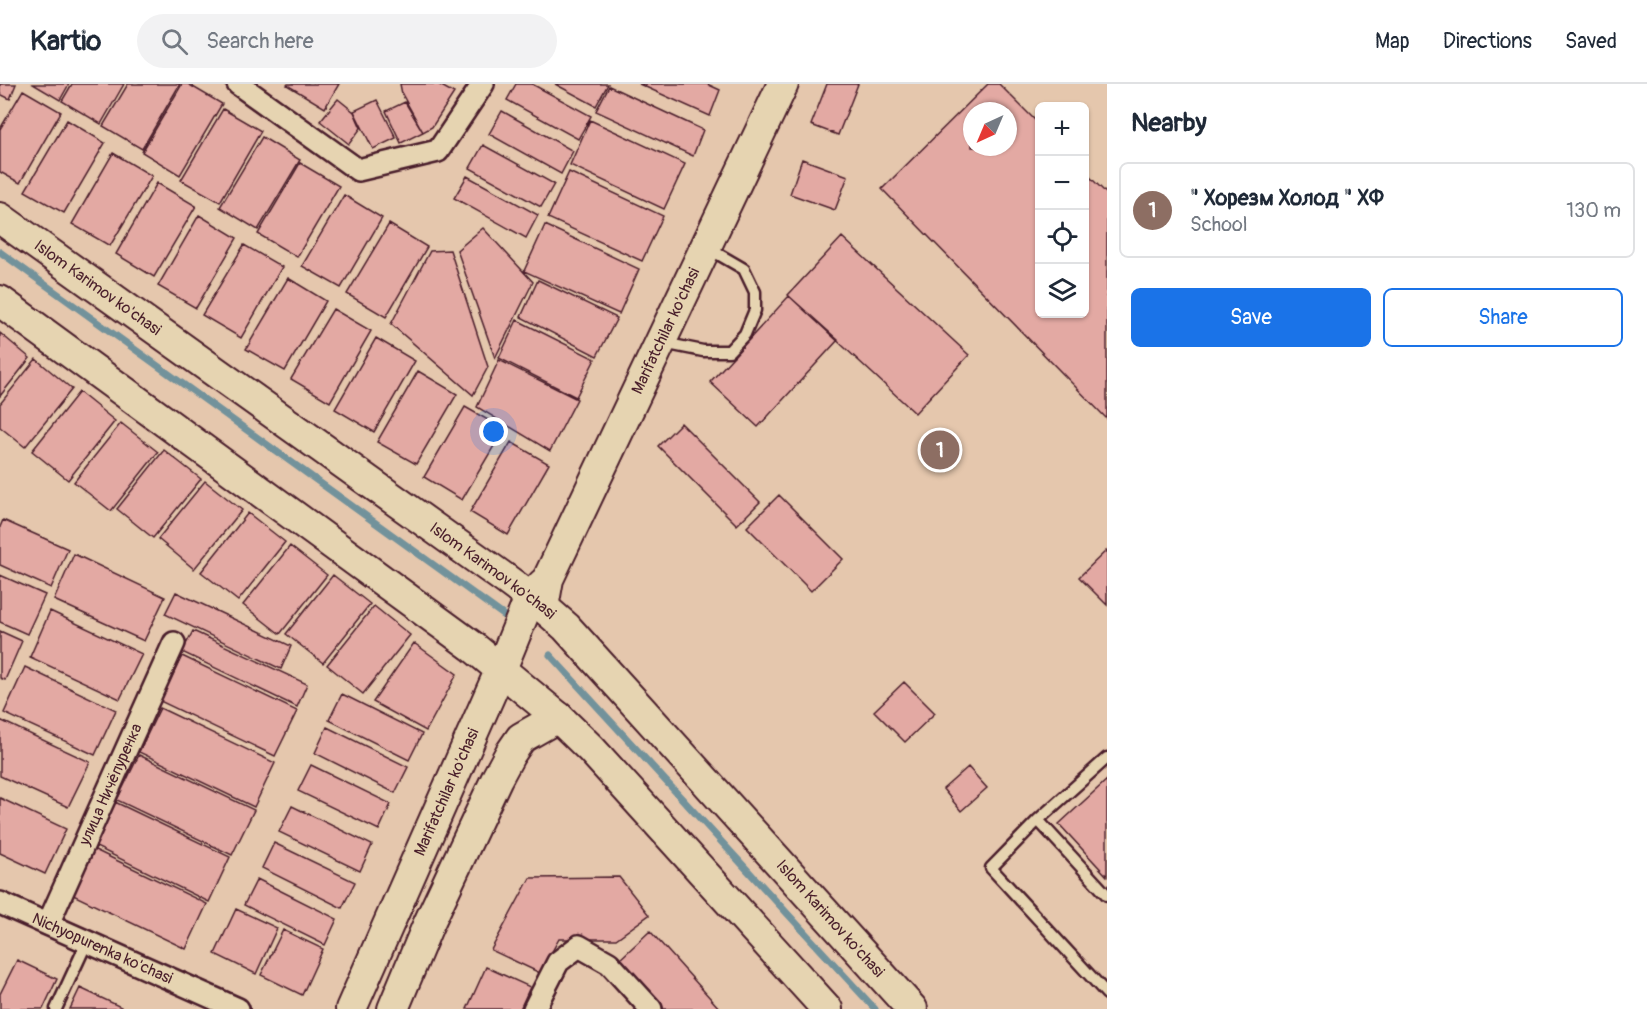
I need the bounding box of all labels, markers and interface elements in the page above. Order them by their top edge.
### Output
search box [137,14,557,68]
text: Kartio [30,24,101,59]
icon: search [158,25,191,58]
text: Search here [206,27,314,55]
text: Map [1375,28,1410,55]
text: Directions [1443,28,1532,55]
text: Saved [1565,28,1617,55]
north arrow [963,102,1017,156]
map controls [1035,102,1089,318]
button: + [1035,102,1089,156]
text: Nearby [1131,107,1207,139]
button: − [1035,156,1089,210]
text: " Хорезм Холод " ХФ [1190,184,1384,212]
text: 1 [1149,198,1156,223]
text: 130 m [1566,198,1621,223]
button: locate [1035,210,1089,264]
text: School [1190,212,1247,237]
street label: Islom Karimov ko'chasi [30,236,165,340]
street label: Marifatchilar ko'chasi [627,264,704,397]
button: layers [1035,264,1089,318]
button: Save [1131,288,1371,347]
button: Share [1383,288,1623,347]
your location [479,417,508,446]
pin: 1 [920,428,960,472]
street label: Islom Karimov ko'chasi [426,518,560,624]
street label: улица Ничёпуренка [74,720,147,849]
street label: Marifatchilar ko'chasi [410,725,484,859]
street label: Islom Karimov ko'chasi [772,856,889,982]
street label: Nichyopurenka ko'chasi [29,909,176,989]

